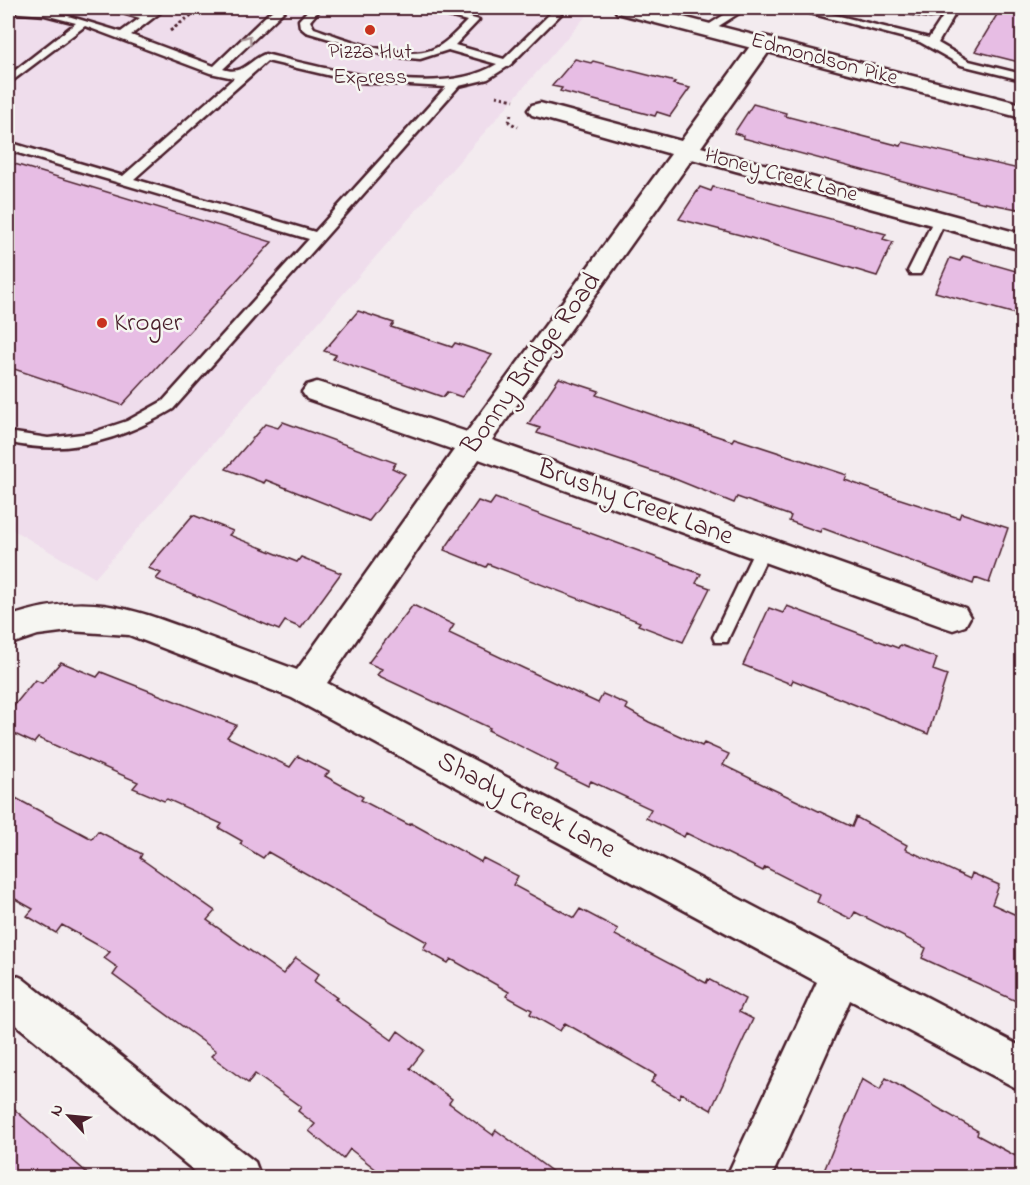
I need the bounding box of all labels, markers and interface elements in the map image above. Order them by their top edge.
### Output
marker: Pizza Hut Express [363,23,377,37]
street label: Edmondson Pike [747,25,901,95]
one-way arrow [240,34,251,45]
place label: Pizza Hut Express [328,37,413,94]
street label: Honey Creek Lane [701,140,861,213]
street label: Bonny Bridge Road [452,265,612,464]
place label: Kroger [114,304,183,343]
marker: Kroger [95,316,109,330]
street label: Brushy Creek Lane [531,449,739,557]
street label: Shady Creek Lane [430,742,623,870]
north arrow [39,1086,99,1146]
text: N [44,1100,71,1120]

